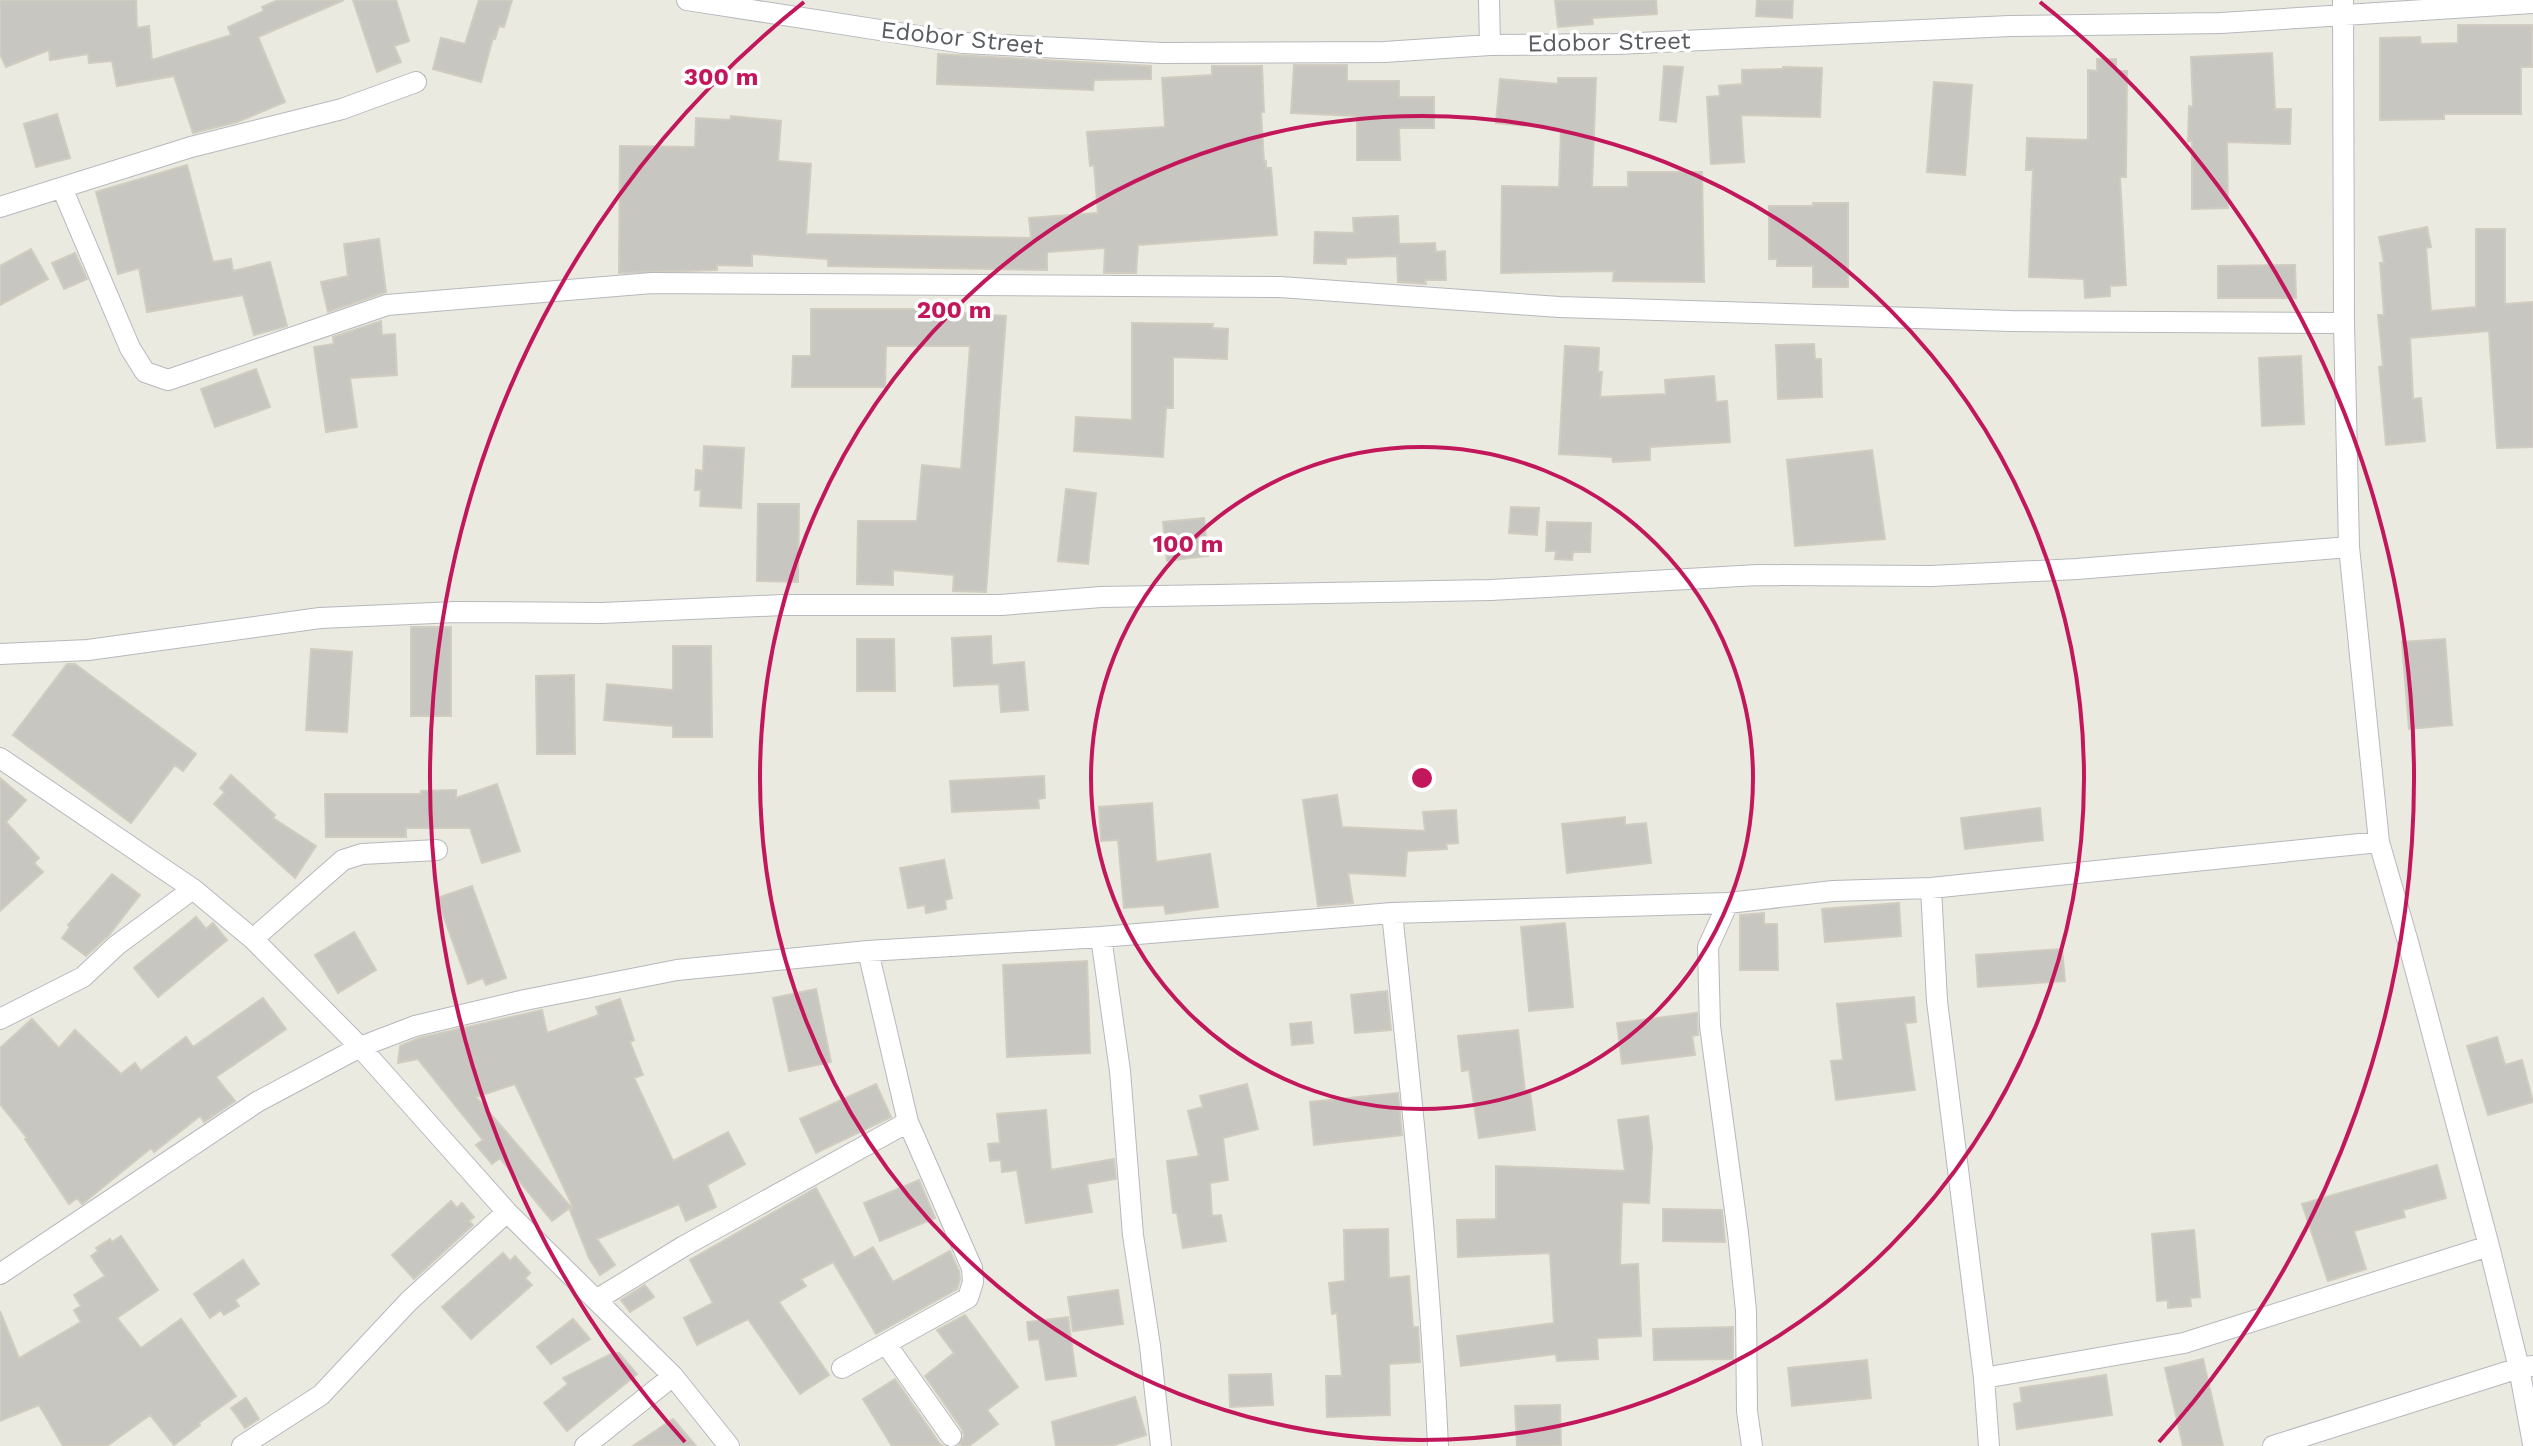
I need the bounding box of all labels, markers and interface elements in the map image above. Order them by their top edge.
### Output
street label: Edobor Street [879,16,1045,60]
street label: Edobor Street [1527,27,1691,57]
text: 300 m [684,63,758,91]
text: 200 m [917,296,991,324]
text: 100 m [1153,530,1223,558]
centre of rings [1408,764,1436,792]

